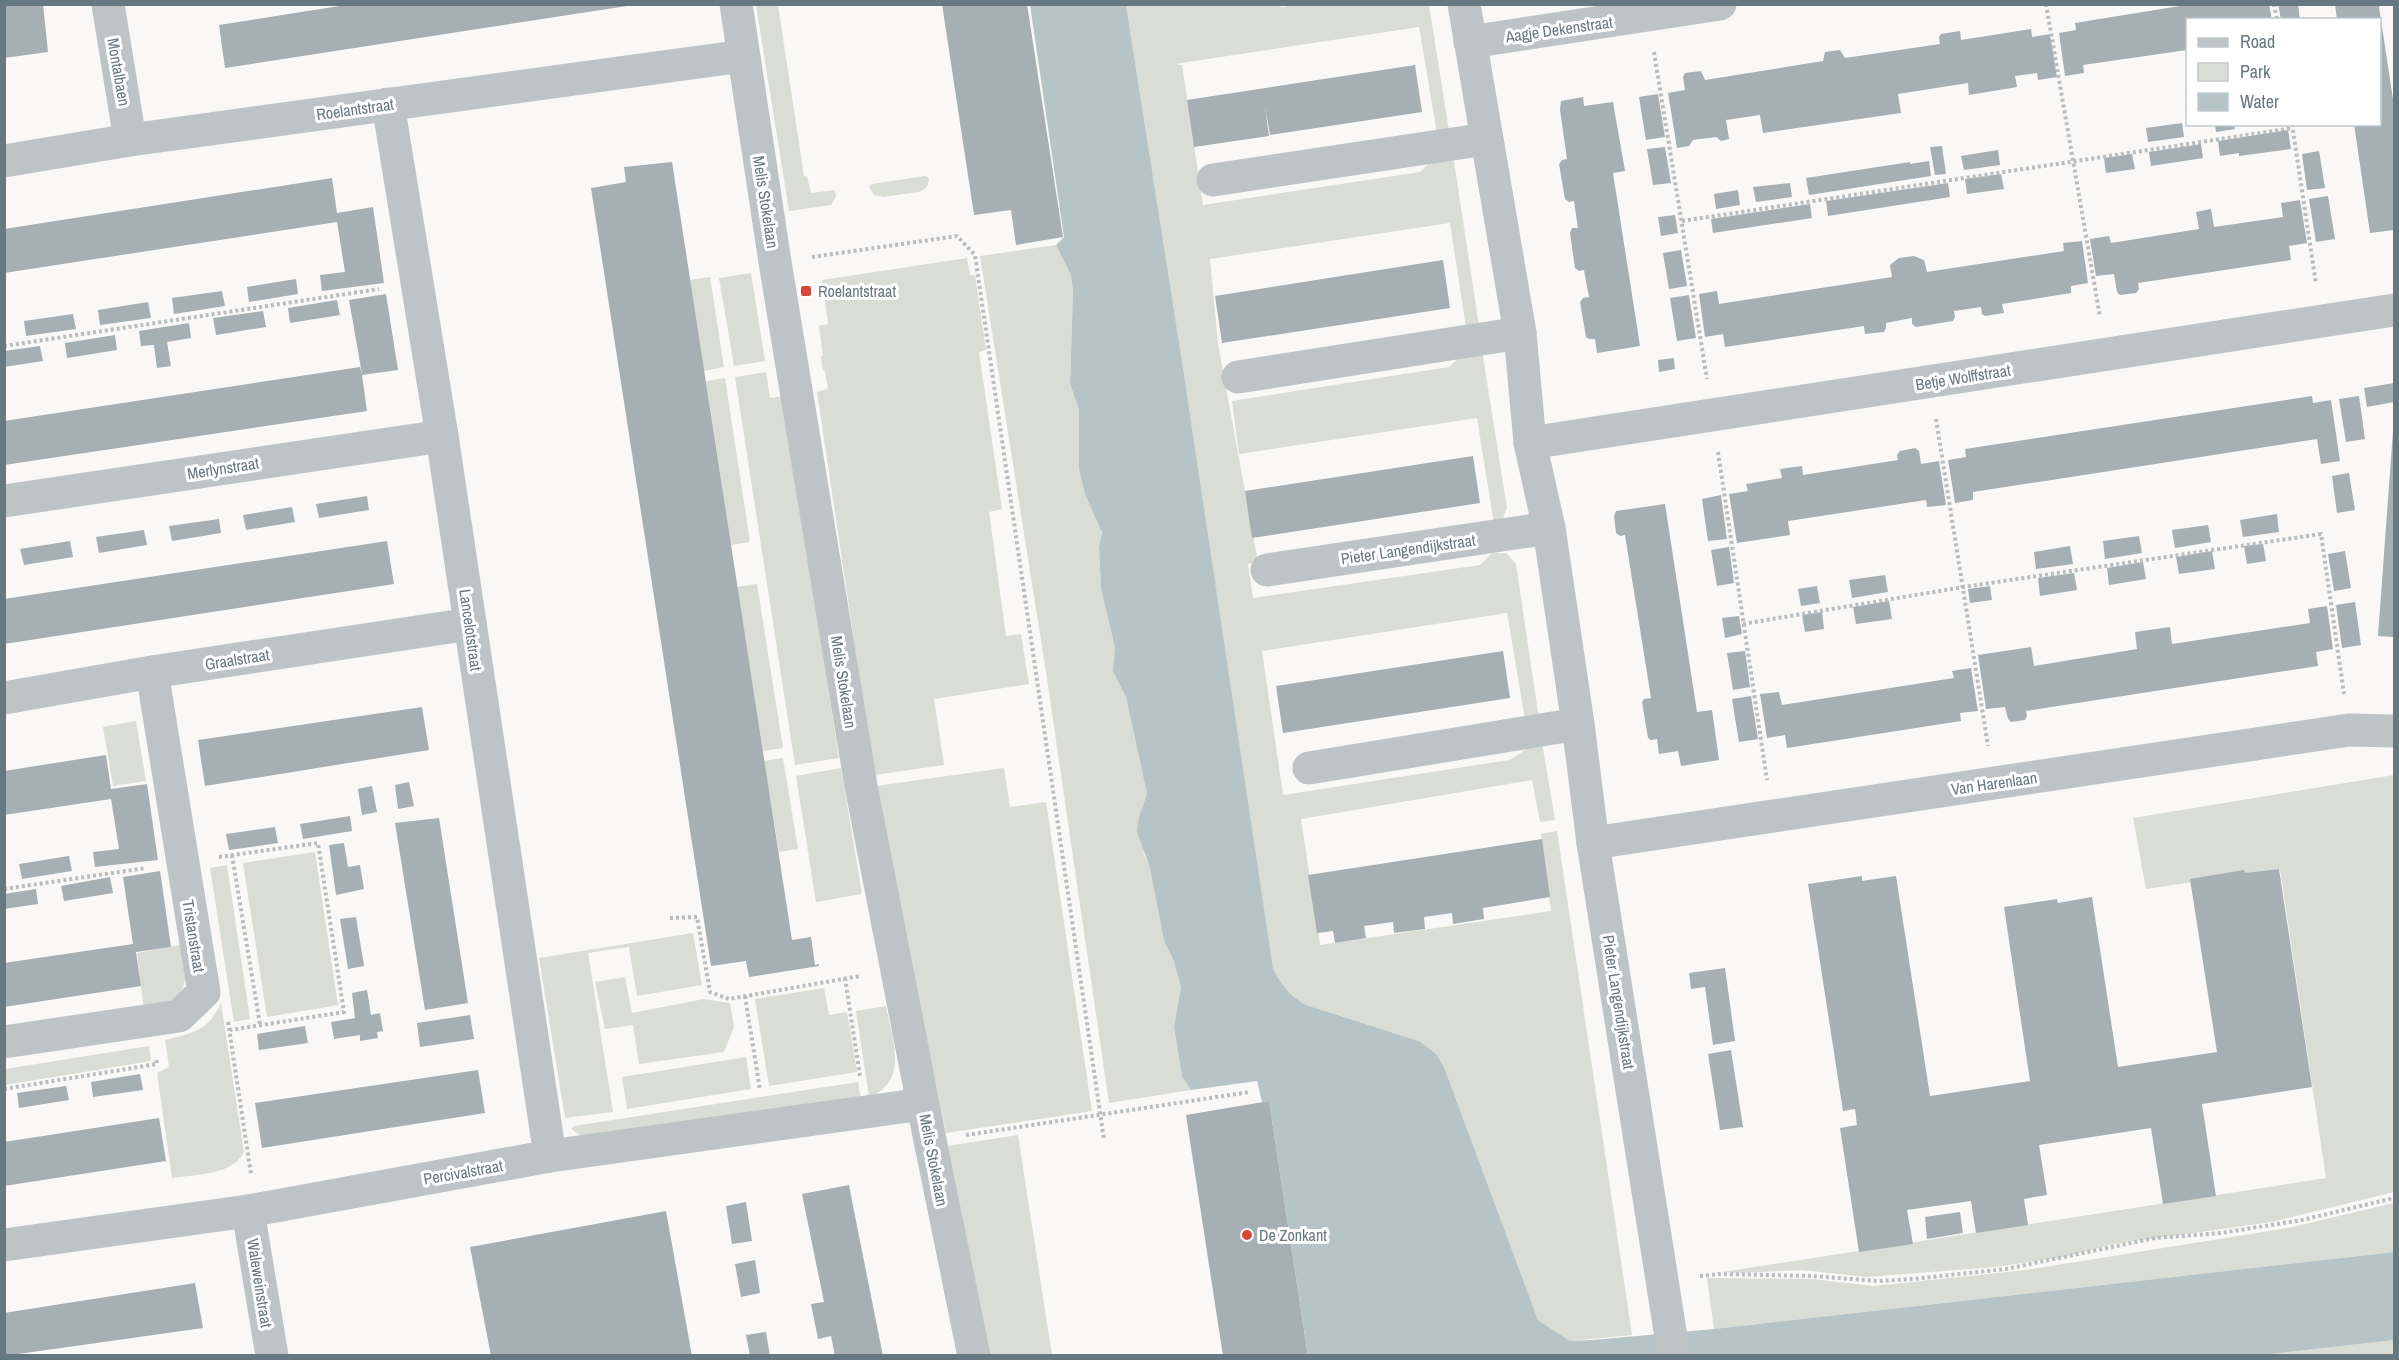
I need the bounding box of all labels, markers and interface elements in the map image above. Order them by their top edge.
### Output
street label: Aagje Dekenstraat [1503,11,1614,48]
legend [2186,18,2381,126]
text: Road [2240,29,2275,54]
street label: Montalbaen [102,36,136,108]
text: Park [2240,59,2271,84]
text: Water [2240,89,2279,114]
street label: Roelantstraat [315,93,396,125]
street label: Melis Stokelaan [748,154,784,250]
place label: Roelantstraat [818,280,896,302]
marker: Roelantstraat [799,284,813,298]
street label: Betje Wolffstraat [1914,359,2012,395]
street label: Merlynstraat [186,451,261,485]
street label: Pieter Langendijkstraat [1339,529,1477,569]
street label: Lancelotstraat [454,588,488,673]
street label: Melis Stokelaan [826,634,862,730]
street label: Graalstraat [203,643,271,675]
street label: Van Harenlaan [1950,766,2038,800]
street label: Tristanstraat [177,898,211,974]
street label: Pieter Langendijkstraat [1598,933,1641,1071]
street label: Melis Stokelaan [914,1112,954,1208]
street label: Percivalstraat [422,1154,505,1190]
place label: De Zonkant [1259,1224,1327,1246]
marker: De Zonkant [1240,1228,1254,1242]
street label: Waleweinstraat [242,1237,278,1329]

